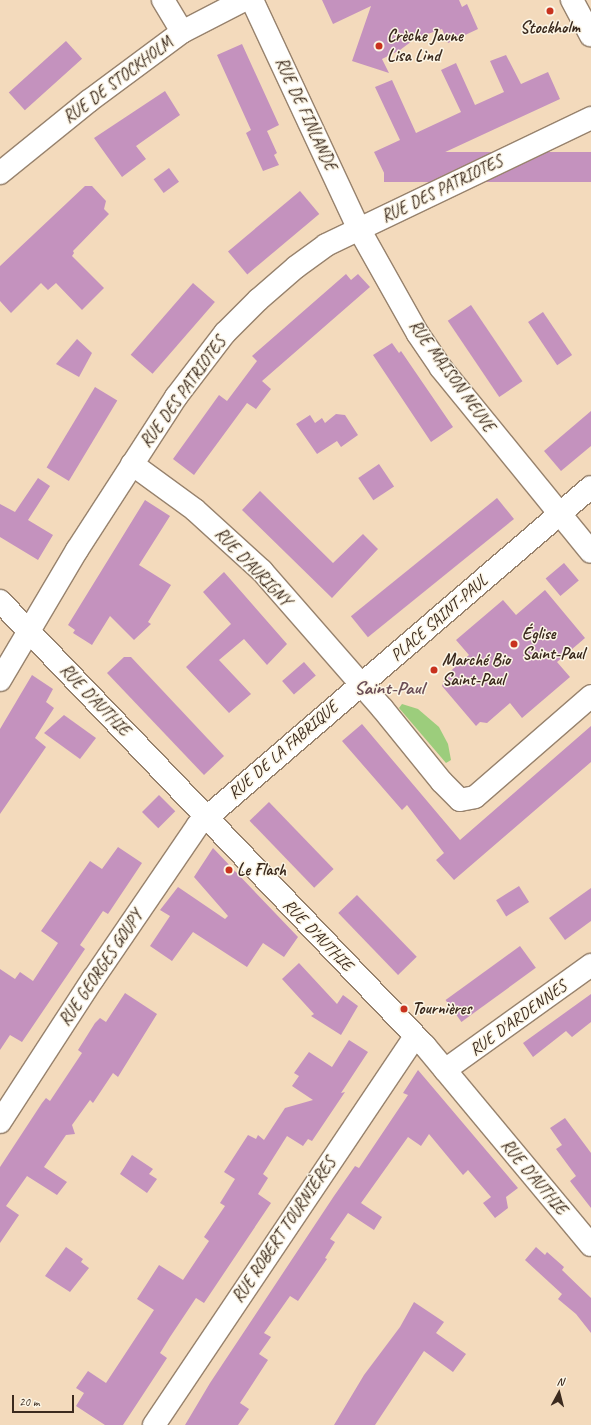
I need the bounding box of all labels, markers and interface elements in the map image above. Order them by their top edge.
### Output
marker: Stockholm [545,6,555,16]
place label: Stockholm [520,18,580,38]
place label: Crèche Jaune Lisa Lind [387,26,463,66]
street label: RUE DE STOCKHOLM [59,32,177,128]
marker: Crèche Jaune Lisa Lind [374,41,384,51]
street label: RUE DE FINLANDE [271,54,341,174]
street label: RUE DES PATRIOTES [378,151,506,227]
street label: RUE MAISON NEUVE [405,316,499,436]
street label: RUE DES PATRIOTES [136,332,230,452]
street label: RUE D'AURIGNY [211,524,295,610]
street label: PLACE SAINT-PAUL [386,570,492,666]
place label: Église Saint-Paul [522,624,584,664]
marker: Église Saint-Paul [509,639,519,649]
place label: Marché Bio Saint-Paul [442,650,510,690]
street label: RUE D'AUTHIE [56,660,134,740]
marker: Marché Bio Saint-Paul [429,665,439,675]
district label: Saint-Paul [354,678,424,700]
street label: RUE DE LA FABRIQUE [224,697,342,803]
place label: Le Flash [237,860,287,880]
marker: Le Flash [224,865,234,875]
street label: RUE D'AUTHIE [279,895,357,975]
street label: RUE GEORGES GOUPY [55,906,147,1030]
street label: RUE D'ARDENNES [465,976,571,1060]
place label: Tournières [412,999,471,1019]
marker: Tournières [399,1004,409,1014]
street label: RUE D'AUTHIE [497,1135,571,1219]
street label: RUE ROBERT TOURNIÈRES [228,1154,340,1306]
north arrow [539,1373,579,1413]
text: N [556,1374,565,1388]
scale bar [14,1387,76,1413]
text: 20 m [19,1394,39,1410]

